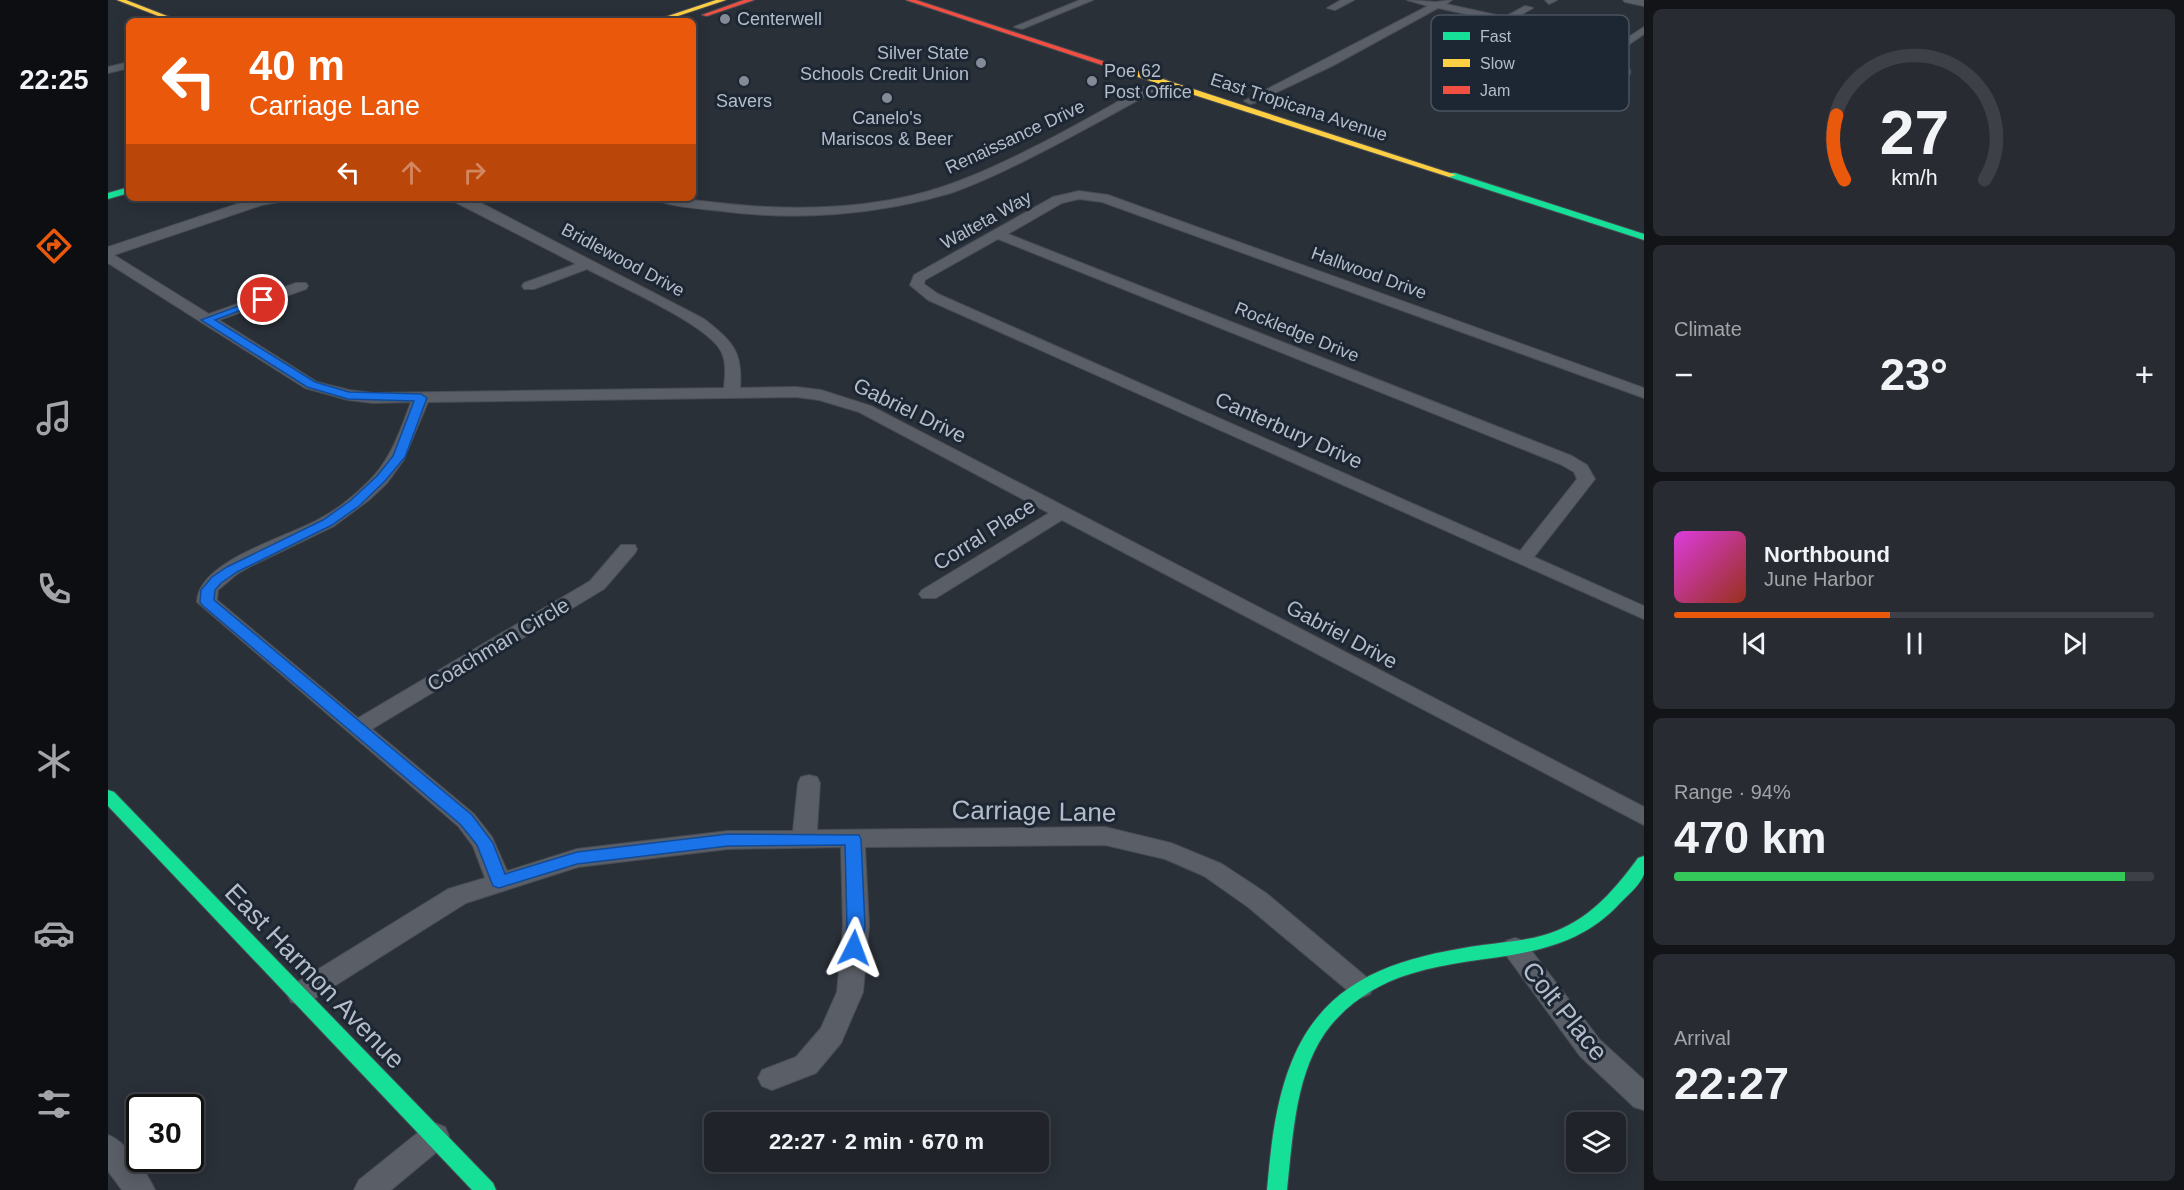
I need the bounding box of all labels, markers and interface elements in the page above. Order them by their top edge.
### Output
place label: Centerwell [737,9,822,29]
marker: Centerwell [718,12,732,26]
legend [1431,15,1629,111]
text: Fast [1480,28,1512,45]
icon: left [150,42,228,120]
text: 40 m [249,42,345,89]
place label: Silver State Schools Credit Union [800,43,969,84]
text: Slow [1480,55,1515,72]
marker: Silver State Schools Credit Union [974,56,988,70]
place label: Poe 62 Post Office [1104,61,1192,102]
text: 22:25 [19,65,89,95]
street label: East Tropicana Avenue [1208,69,1390,145]
marker: Savers [737,74,751,88]
marker: Poe 62 Post Office [1085,74,1099,88]
text: Jam [1480,82,1510,99]
text: Carriage Lane [249,91,420,121]
place label: Savers [716,91,772,111]
marker: Canelo's Mariscos & Beer [880,91,894,105]
street label: Renaissance Drive [942,96,1088,178]
text: 27 [1879,98,1949,167]
place label: Canelo's Mariscos & Beer [821,108,953,149]
icon: left [332,156,365,189]
icon: ahead [395,156,428,189]
icon: right [458,156,491,189]
text: km/h [1891,166,1937,190]
street label: Walteta Way [937,187,1035,253]
street label: Bridlewood Drive [558,219,688,301]
icon: directions [33,225,75,267]
street label: Hallwood Drive [1309,243,1429,303]
pin [237,274,288,325]
icon: arrive [246,283,279,316]
street label: Rockledge Drive [1232,298,1362,366]
text: Climate [1674,318,1742,340]
text: 23° [1880,349,1948,400]
text: − [1674,356,1693,393]
text: + [2135,356,2154,393]
street label: Gabriel Drive [850,373,970,447]
street label: Canterbury Drive [1212,387,1366,473]
icon: music [33,397,75,439]
street label: Corral Place [929,494,1039,574]
text: Northbound [1764,542,1890,567]
icon: phone [33,568,75,610]
text: June Harbor [1764,568,1874,590]
street label: Coachman Circle [423,593,573,695]
street label: Gabriel Drive [1282,595,1402,673]
icon: previous [1738,627,1771,660]
icon: pause [1898,627,1931,660]
icon: next [2058,627,2091,660]
icon: climate [33,740,75,782]
text: Range · 94% [1674,781,1791,803]
street label: Carriage Lane [951,795,1117,827]
text: 470 km [1674,812,1827,863]
street label: East Harmon Avenue [219,877,411,1075]
icon: car [33,912,75,954]
position arrow [822,916,886,980]
street label: Colt Place [1516,956,1614,1066]
text: Arrival [1674,1027,1731,1049]
text: 22:27 [1674,1058,1789,1109]
icon: filters [33,1083,75,1125]
speed limit sign: 30 [126,1094,204,1172]
map controls [1566,1112,1626,1172]
button: layers [1566,1112,1626,1172]
text: 22:27 · 2 min · 670 m [769,1129,984,1154]

